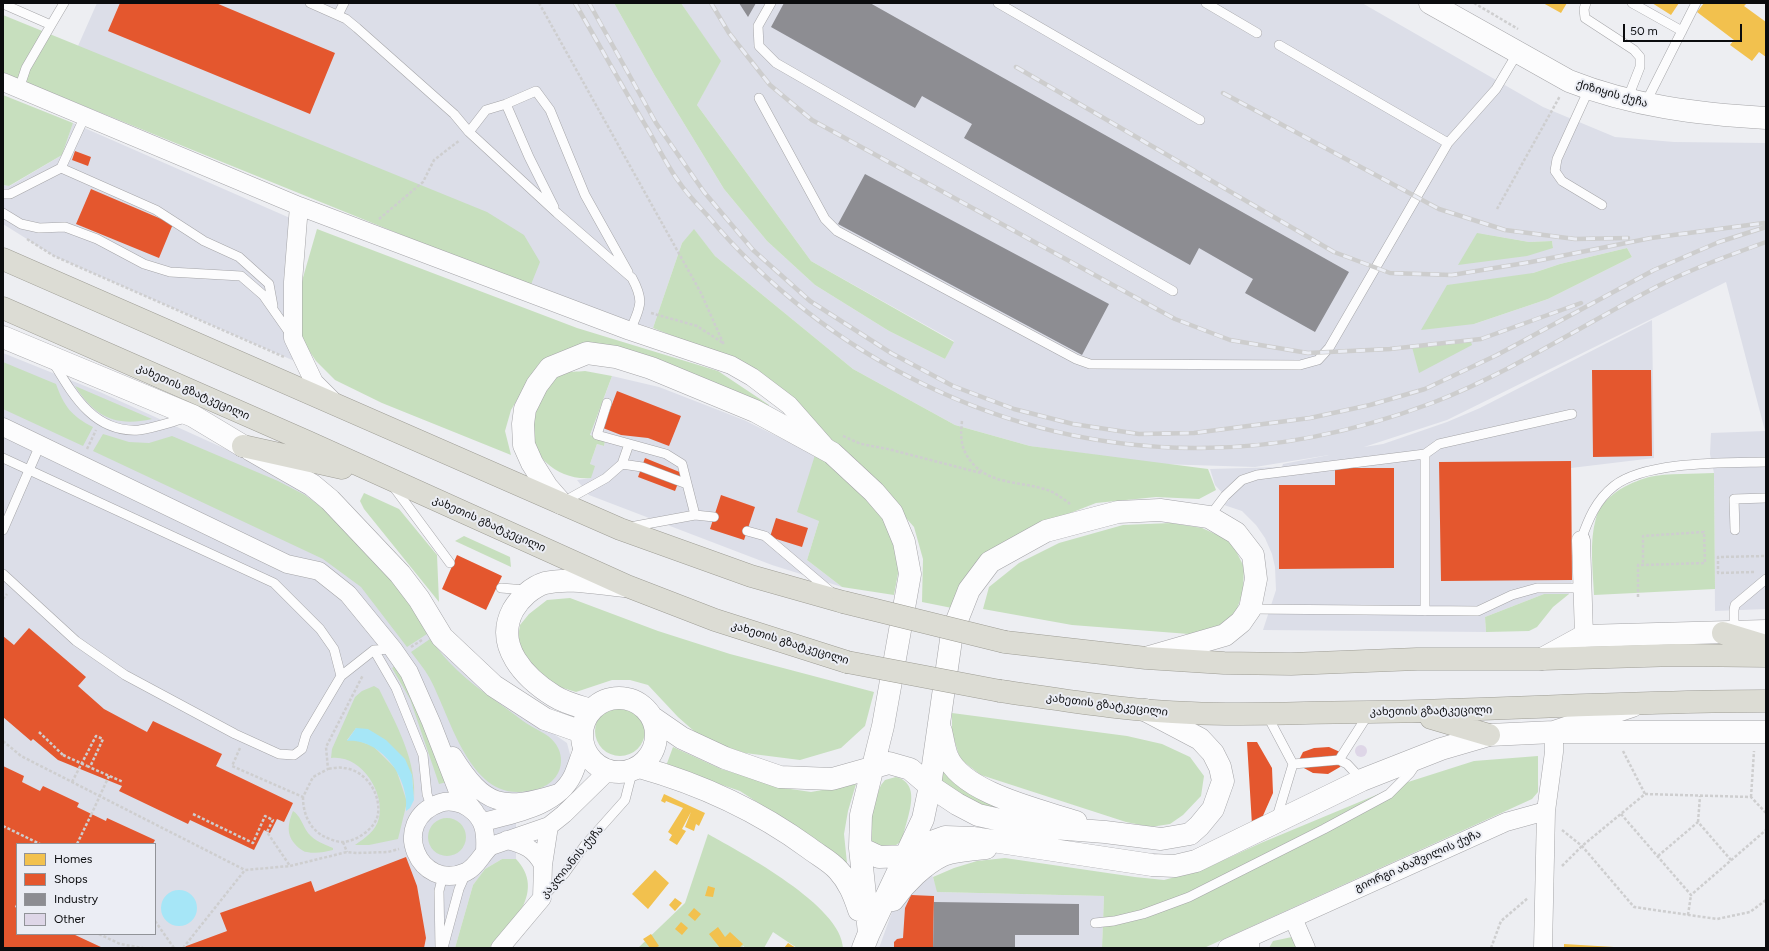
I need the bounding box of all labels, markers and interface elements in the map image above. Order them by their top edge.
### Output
scale bar [1625,16,1744,42]
text: 50 m [1630,24,1658,38]
street label: ქიზიყის ქუჩა [1575,77,1649,111]
street label: კახეთის გზატკეცილი [134,361,252,423]
street label: კახეთის გზატკეცილი [430,493,548,555]
street label: კახეთის გზატკეცილი [729,619,851,667]
street label: კახეთის გზატკეცილი [1045,691,1169,719]
street label: კახეთის გზატკეცილი [1370,703,1492,719]
street label: კაკლიანის ქუჩა [538,823,606,901]
street label: გიორგი აბაშვილის ქუჩა [1353,827,1483,895]
legend [16,843,156,935]
text: Homes [54,852,92,866]
text: Shops [54,872,88,886]
text: Industry [54,892,98,906]
text: Other [54,912,85,926]

